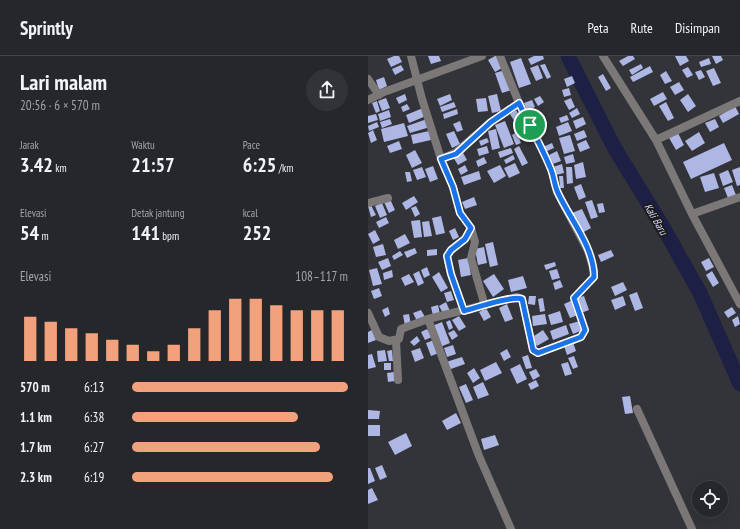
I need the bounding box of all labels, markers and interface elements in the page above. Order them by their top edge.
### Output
text: Sprintly [20,16,73,40]
text: Peta [587,19,609,37]
text: Rute [631,19,653,37]
text: Disimpan [675,19,720,37]
text: Lari malam [20,68,107,96]
button: share [306,69,348,111]
text: 20:56 · 6 × 570 m [20,97,100,114]
pin [513,108,547,142]
icon: arrive [519,114,541,136]
text: Jarak [20,138,39,152]
text: Waktu [131,138,155,152]
text: Pace [243,138,260,152]
text: 3.42 [20,152,53,178]
text: 21:57 [131,152,175,178]
text: 6:25 [243,152,276,178]
text: km [53,161,67,175]
text: /km [276,161,293,175]
water label: Kali Baru [641,201,671,238]
text: Elevasi [20,206,46,220]
text: Detak jantung [131,206,184,220]
text: kcal [243,206,258,220]
text: 54 [20,220,39,246]
text: 141 [131,220,160,246]
text: 252 [243,220,271,246]
text: m [39,229,49,243]
text: bpm [160,229,179,243]
text: Elevasi [20,268,51,285]
text: 108–117 m [295,268,348,285]
text: 570 m [20,379,50,396]
text: 6:13 [84,379,104,396]
text: 1.1 km [20,409,52,426]
text: 6:38 [84,409,104,426]
text: 1.7 km [20,439,51,456]
text: 6:27 [84,439,104,456]
text: 2.3 km [20,469,52,486]
text: 6:19 [84,469,104,486]
map controls [692,481,728,517]
button: locate [692,481,728,517]

